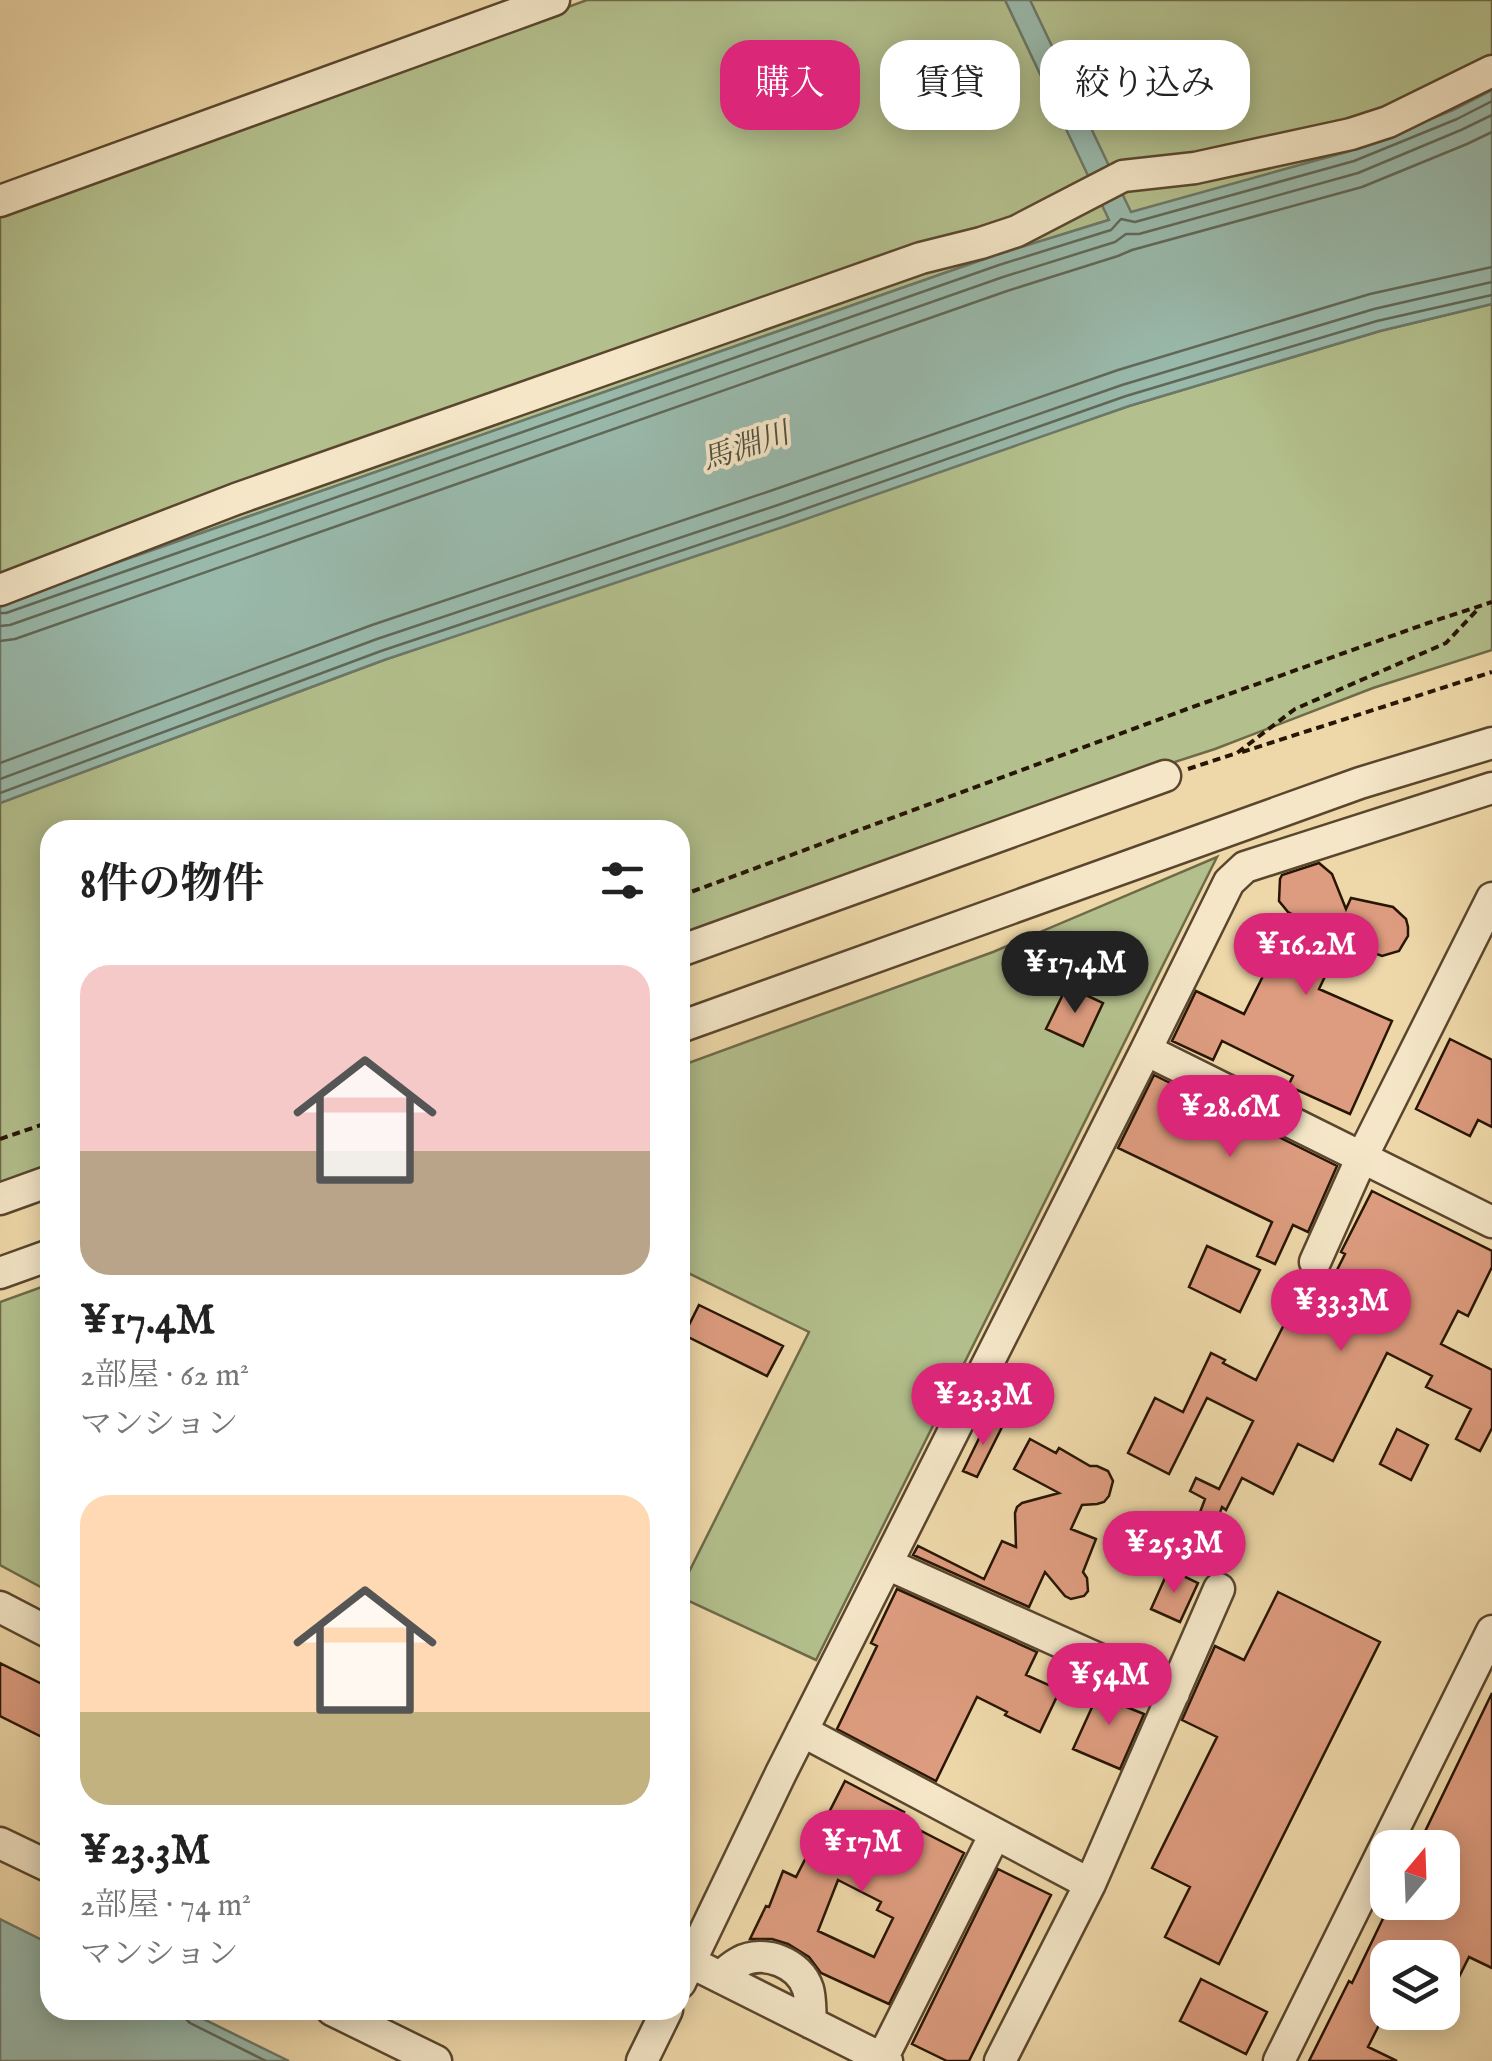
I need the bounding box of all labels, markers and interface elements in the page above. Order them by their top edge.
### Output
chip: 購入 [720,40,860,130]
chip: 賃貸 [880,40,1020,130]
chip: 絞り込み [1040,40,1250,130]
water label: 馬淵川 [697,414,798,481]
icon: filters [595,853,650,908]
text: 8件の物件 [80,859,264,912]
pin: ¥16.2M [1225,913,1387,998]
text: ¥16.2M [1256,925,1356,966]
pin: ¥17.4M [994,931,1156,1016]
text: ¥17.4M [1023,943,1127,984]
icon: home [275,1030,455,1210]
pin: ¥28.6M [1149,1075,1311,1160]
text: ¥28.6M [1179,1087,1281,1128]
pin: ¥33.3M [1260,1269,1422,1354]
text: ¥33.3M [1293,1281,1389,1322]
text: ¥17.4M [80,1295,215,1348]
text: 2部屋 · 62 m² [80,1356,249,1397]
pin: ¥23.3M [902,1363,1064,1448]
text: ¥23.3M [933,1375,1033,1416]
text: マンション [80,1405,239,1446]
pin: ¥25.3M [1093,1511,1255,1596]
text: ¥25.3M [1125,1523,1223,1564]
icon: home [275,1560,455,1740]
pin: ¥54M [1050,1643,1168,1728]
text: ¥54M [1069,1655,1149,1696]
pin: ¥17M [803,1810,921,1895]
text: ¥17M [822,1822,902,1863]
text: ¥23.3M [80,1825,210,1878]
north arrow [1370,1830,1460,1920]
map controls [1370,1830,1460,2030]
text: 2部屋 · 74 m² [80,1886,251,1927]
text: マンション [80,1935,239,1976]
button: layers [1370,1940,1460,2030]

